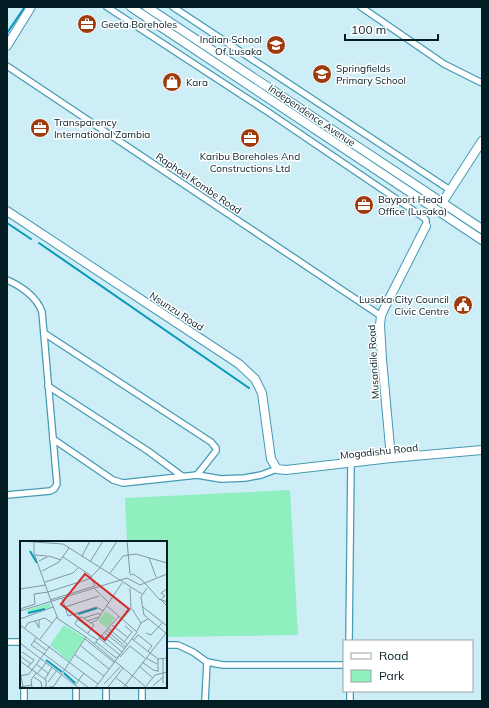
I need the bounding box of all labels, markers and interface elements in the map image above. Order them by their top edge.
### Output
office icon: Geeta Boreholes [76,13,98,35]
scale bar [345,16,438,42]
place label: Geeta Boreholes [101,18,177,31]
text: 100 m [351,22,386,37]
place label: Indian School Of Lusaka [200,33,262,58]
school or university icon: Indian School Of Lusaka [265,34,287,56]
place label: Springfields Primary School [336,62,406,87]
school or university icon: Springfields Primary School [311,63,333,85]
shop icon: Kara [161,71,183,93]
place label: Kara [186,76,208,89]
street label: Independence Avenue [266,81,358,149]
place label: Transparency International Zambia [54,116,150,141]
office icon: Transparency International Zambia [29,117,51,139]
office icon: Karibu Boreholes And Constructions Ltd [239,127,261,149]
street label: Raphael Kombe Road [153,150,244,217]
place label: Karibu Boreholes And Constructions Ltd [200,150,300,175]
place label: Bayport Head Office (Lusaka) [378,193,447,218]
office icon: Bayport Head Office (Lusaka) [353,194,375,216]
street label: Nsunzu Road [147,289,206,334]
place label: Lusaka City Council Civic Centre [359,293,449,318]
public building icon: Lusaka City Council Civic Centre [452,294,474,316]
street label: Musandile Road [365,324,382,400]
street label: Mogadishu Road [339,441,419,462]
inset map [20,541,167,688]
legend [343,640,473,692]
text: Road [379,648,408,663]
text: Park [379,668,405,683]

